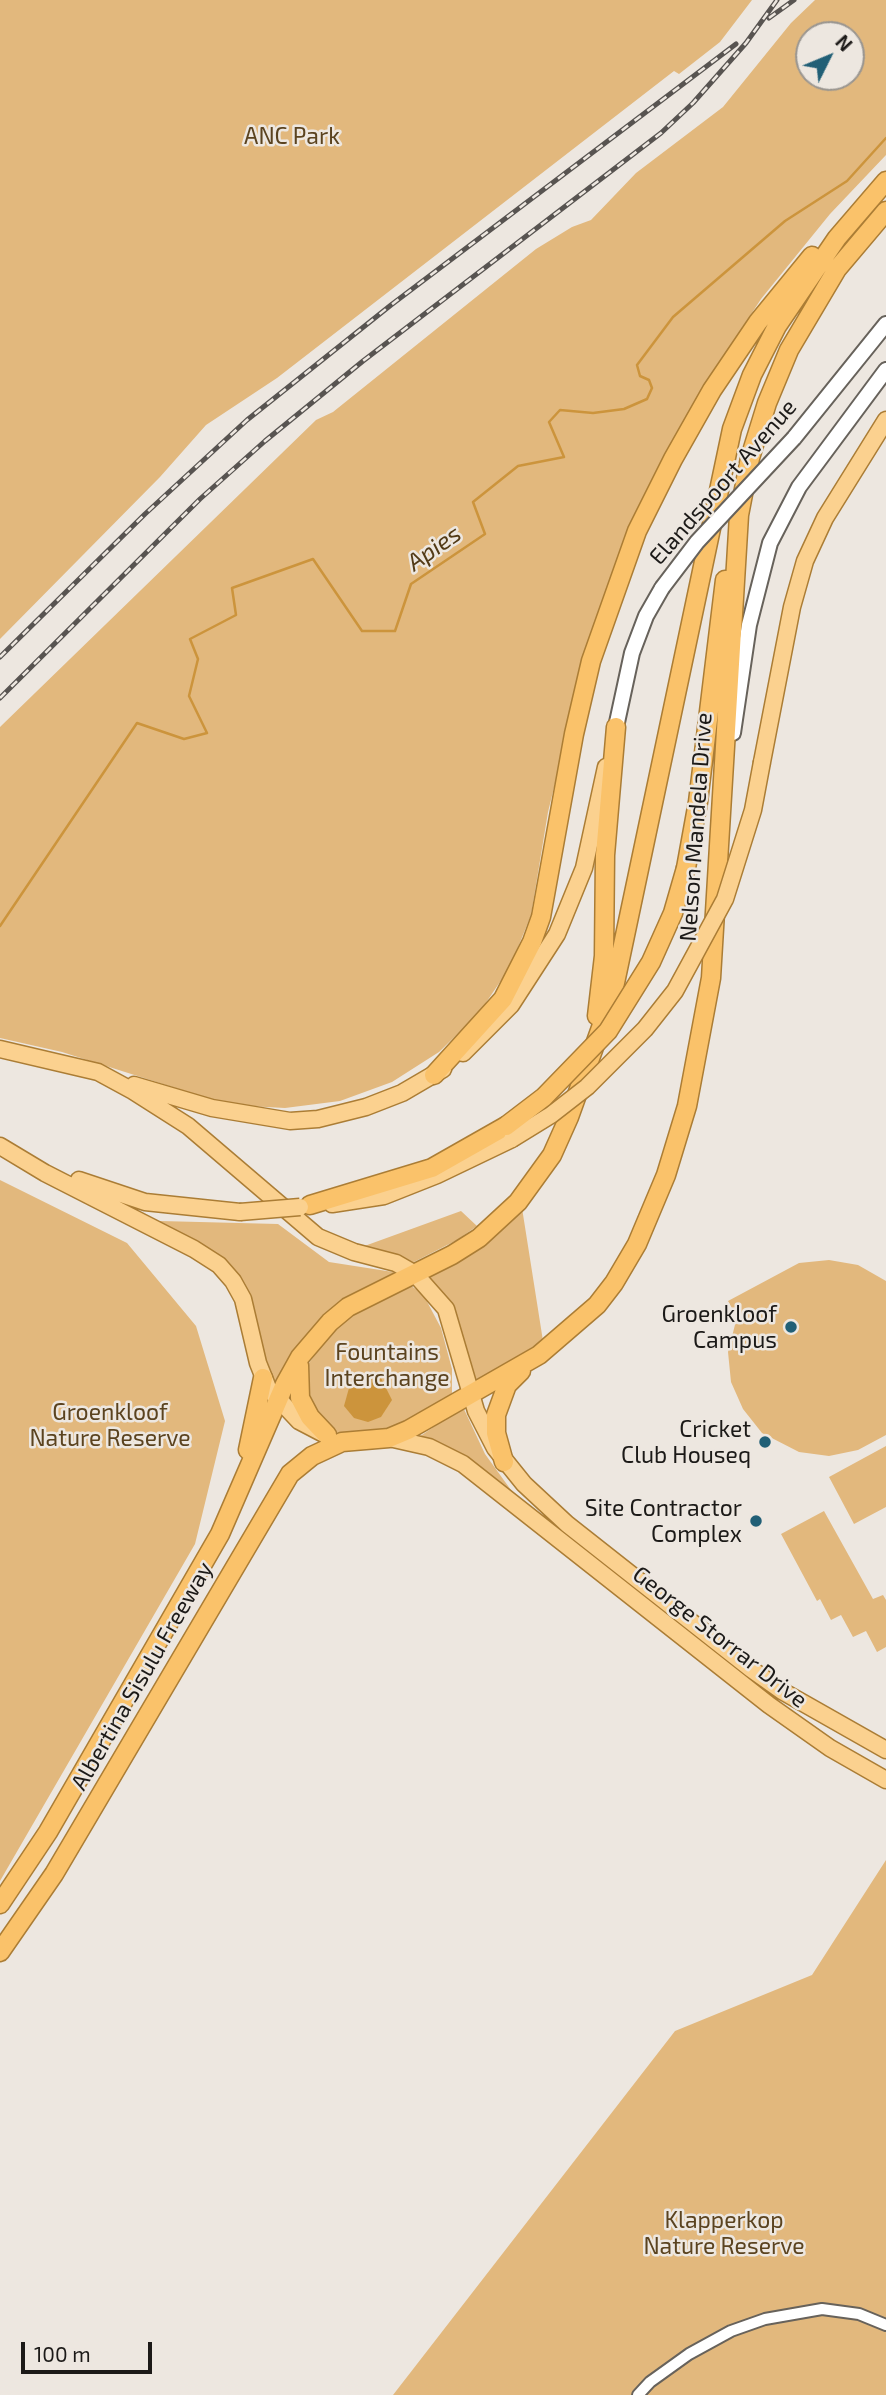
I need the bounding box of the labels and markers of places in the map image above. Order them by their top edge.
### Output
place label: Groenkloof Campus [661,1300,777,1354]
marker: Groenkloof Campus [783,1319,799,1335]
place label: Cricket Club Houseq [621,1415,751,1469]
marker: Cricket Club Houseq [757,1434,773,1450]
place label: Site Contractor Complex [585,1494,742,1548]
marker: Site Contractor Complex [748,1513,764,1529]

